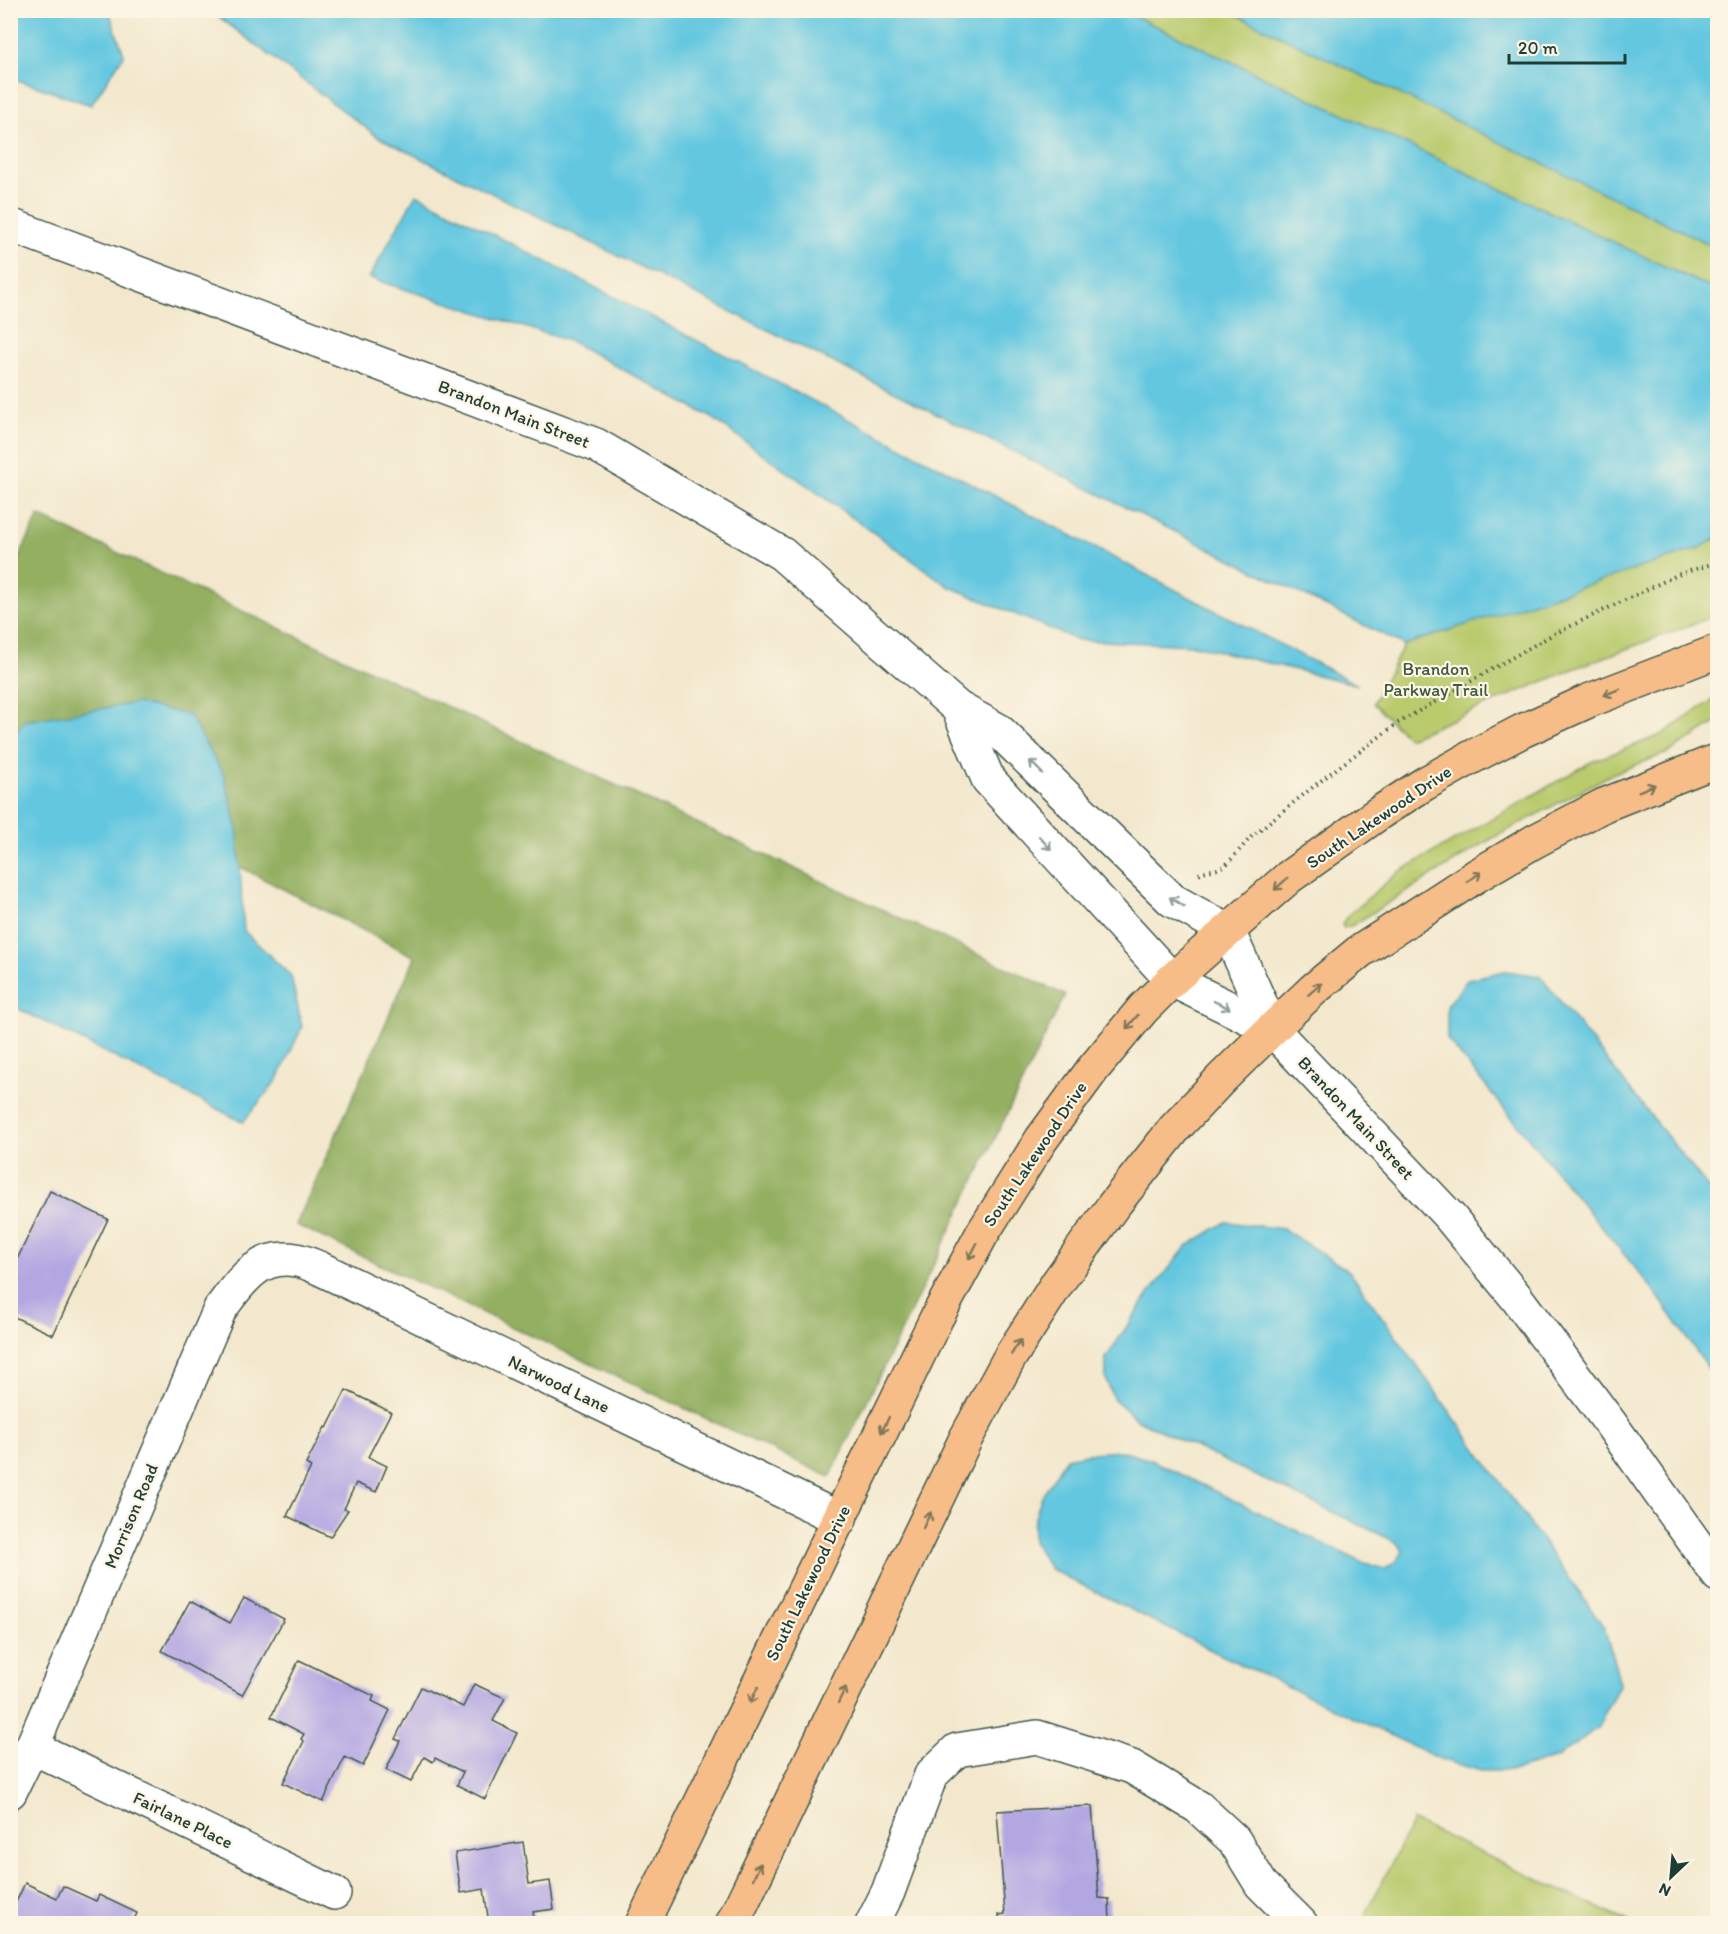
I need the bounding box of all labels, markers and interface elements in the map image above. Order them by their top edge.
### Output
scale bar [1509,27,1624,65]
text: 20 m [1518,37,1558,59]
street label: Brandon Main Street [435,375,593,453]
park label: Brandon Parkway Trail [1384,658,1488,701]
one-way arrow [1603,687,1622,698]
one-way arrow [1029,760,1044,775]
street label: South Lakewood Drive [1302,760,1456,874]
one-way arrow [1637,782,1656,793]
one-way arrow [1038,835,1052,850]
one-way arrow [1465,871,1482,883]
one-way arrow [1274,877,1289,891]
one-way arrow [1169,896,1186,908]
one-way arrow [1307,982,1322,996]
one-way arrow [1213,999,1231,1011]
one-way arrow [1125,1014,1138,1030]
street label: Brandon Main Street [1293,1052,1419,1184]
street label: South Lakewood Drive [978,1077,1092,1231]
one-way arrow [967,1242,979,1259]
one-way arrow [1010,1338,1023,1355]
street label: Narwood Lane [505,1350,613,1418]
one-way arrow [879,1416,890,1434]
street label: Morrison Road [99,1460,163,1572]
street label: South Lakewood Drive [761,1502,855,1664]
one-way arrow [921,1511,933,1529]
one-way arrow [748,1686,760,1703]
one-way arrow [837,1687,848,1705]
street label: Fairlane Place [130,1786,236,1854]
north arrow [1641,1847,1701,1907]
one-way arrow [752,1862,764,1880]
text: N [1656,1879,1674,1901]

